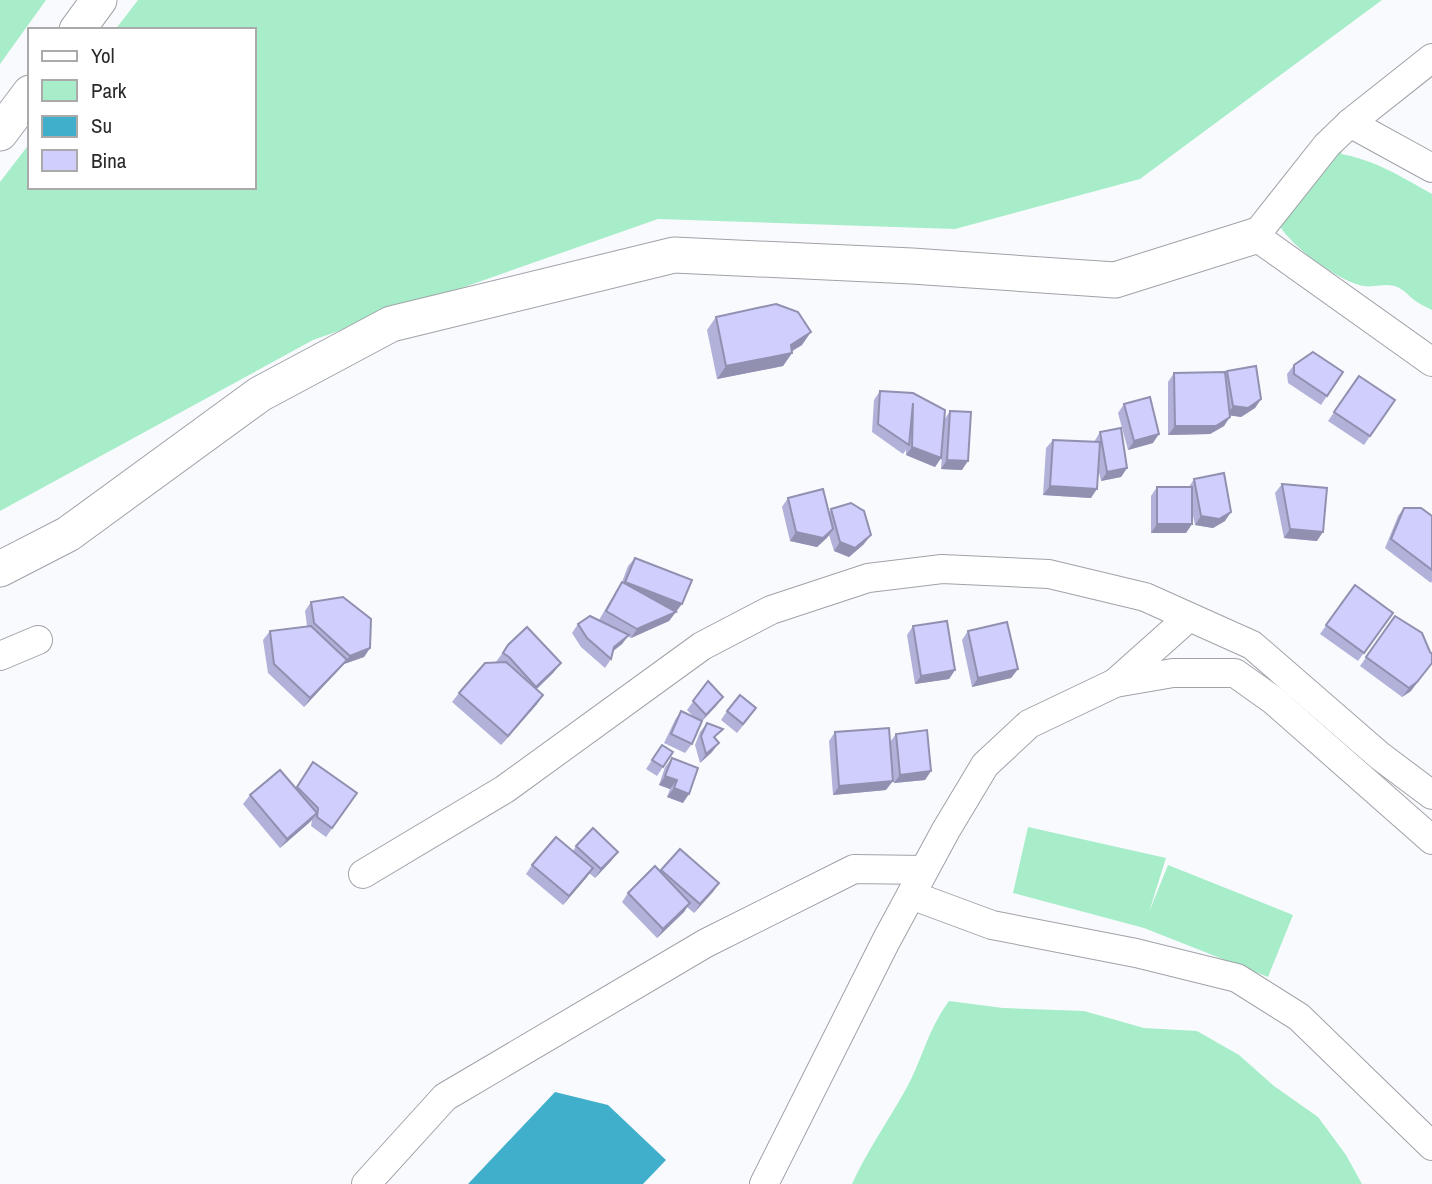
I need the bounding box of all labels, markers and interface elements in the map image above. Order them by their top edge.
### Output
legend [28,28,256,189]
text: Yol [91,41,115,70]
text: Park [91,76,127,105]
text: Su [91,111,112,140]
text: Bina [91,146,127,175]

